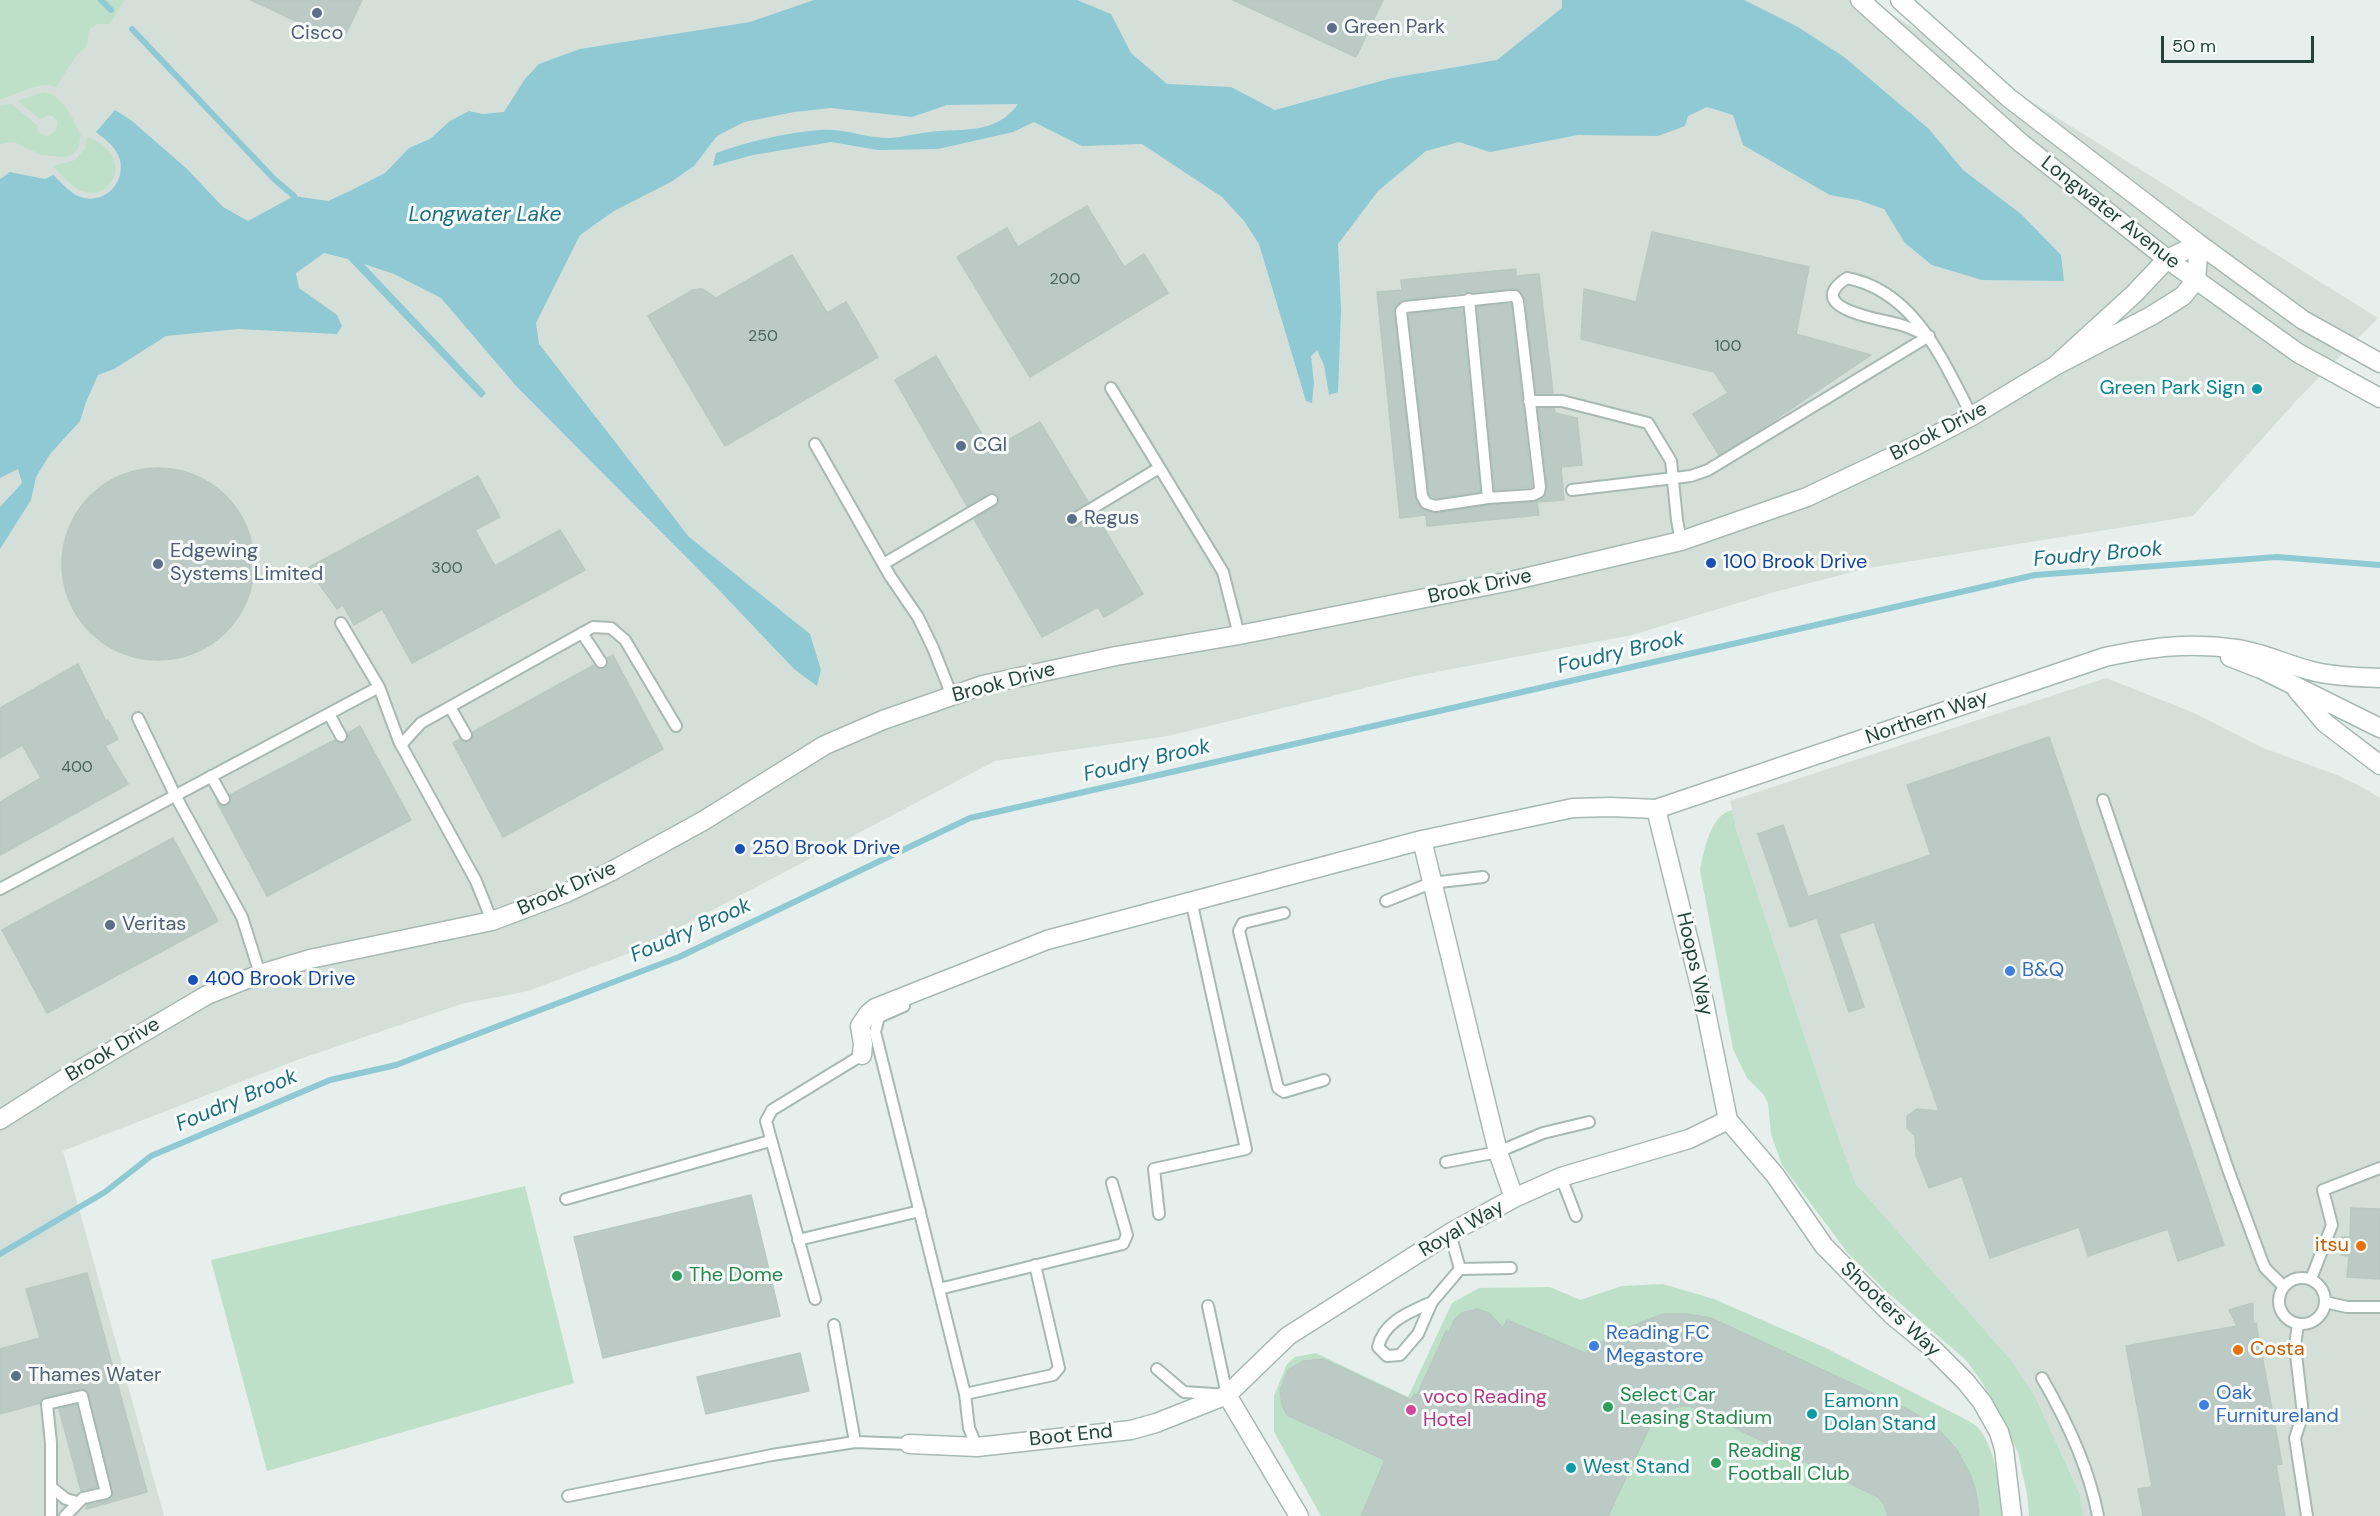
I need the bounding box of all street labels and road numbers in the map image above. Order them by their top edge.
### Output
street label: Longwater Avenue [2036,151,2184,275]
street label: Brook Drive [1887,397,1991,467]
street label: Brook Drive [1426,564,1534,610]
street label: Brook Drive [950,658,1058,708]
street label: Northern Way [1863,686,1991,750]
street label: Brook Drive [514,857,620,921]
street label: Hoops Way [1670,910,1718,1018]
street label: Brook Drive [62,1013,164,1087]
street label: Royal Way [1415,1195,1509,1263]
street label: Shooters Way [1835,1258,1945,1362]
street label: Boot End [1028,1420,1114,1452]

